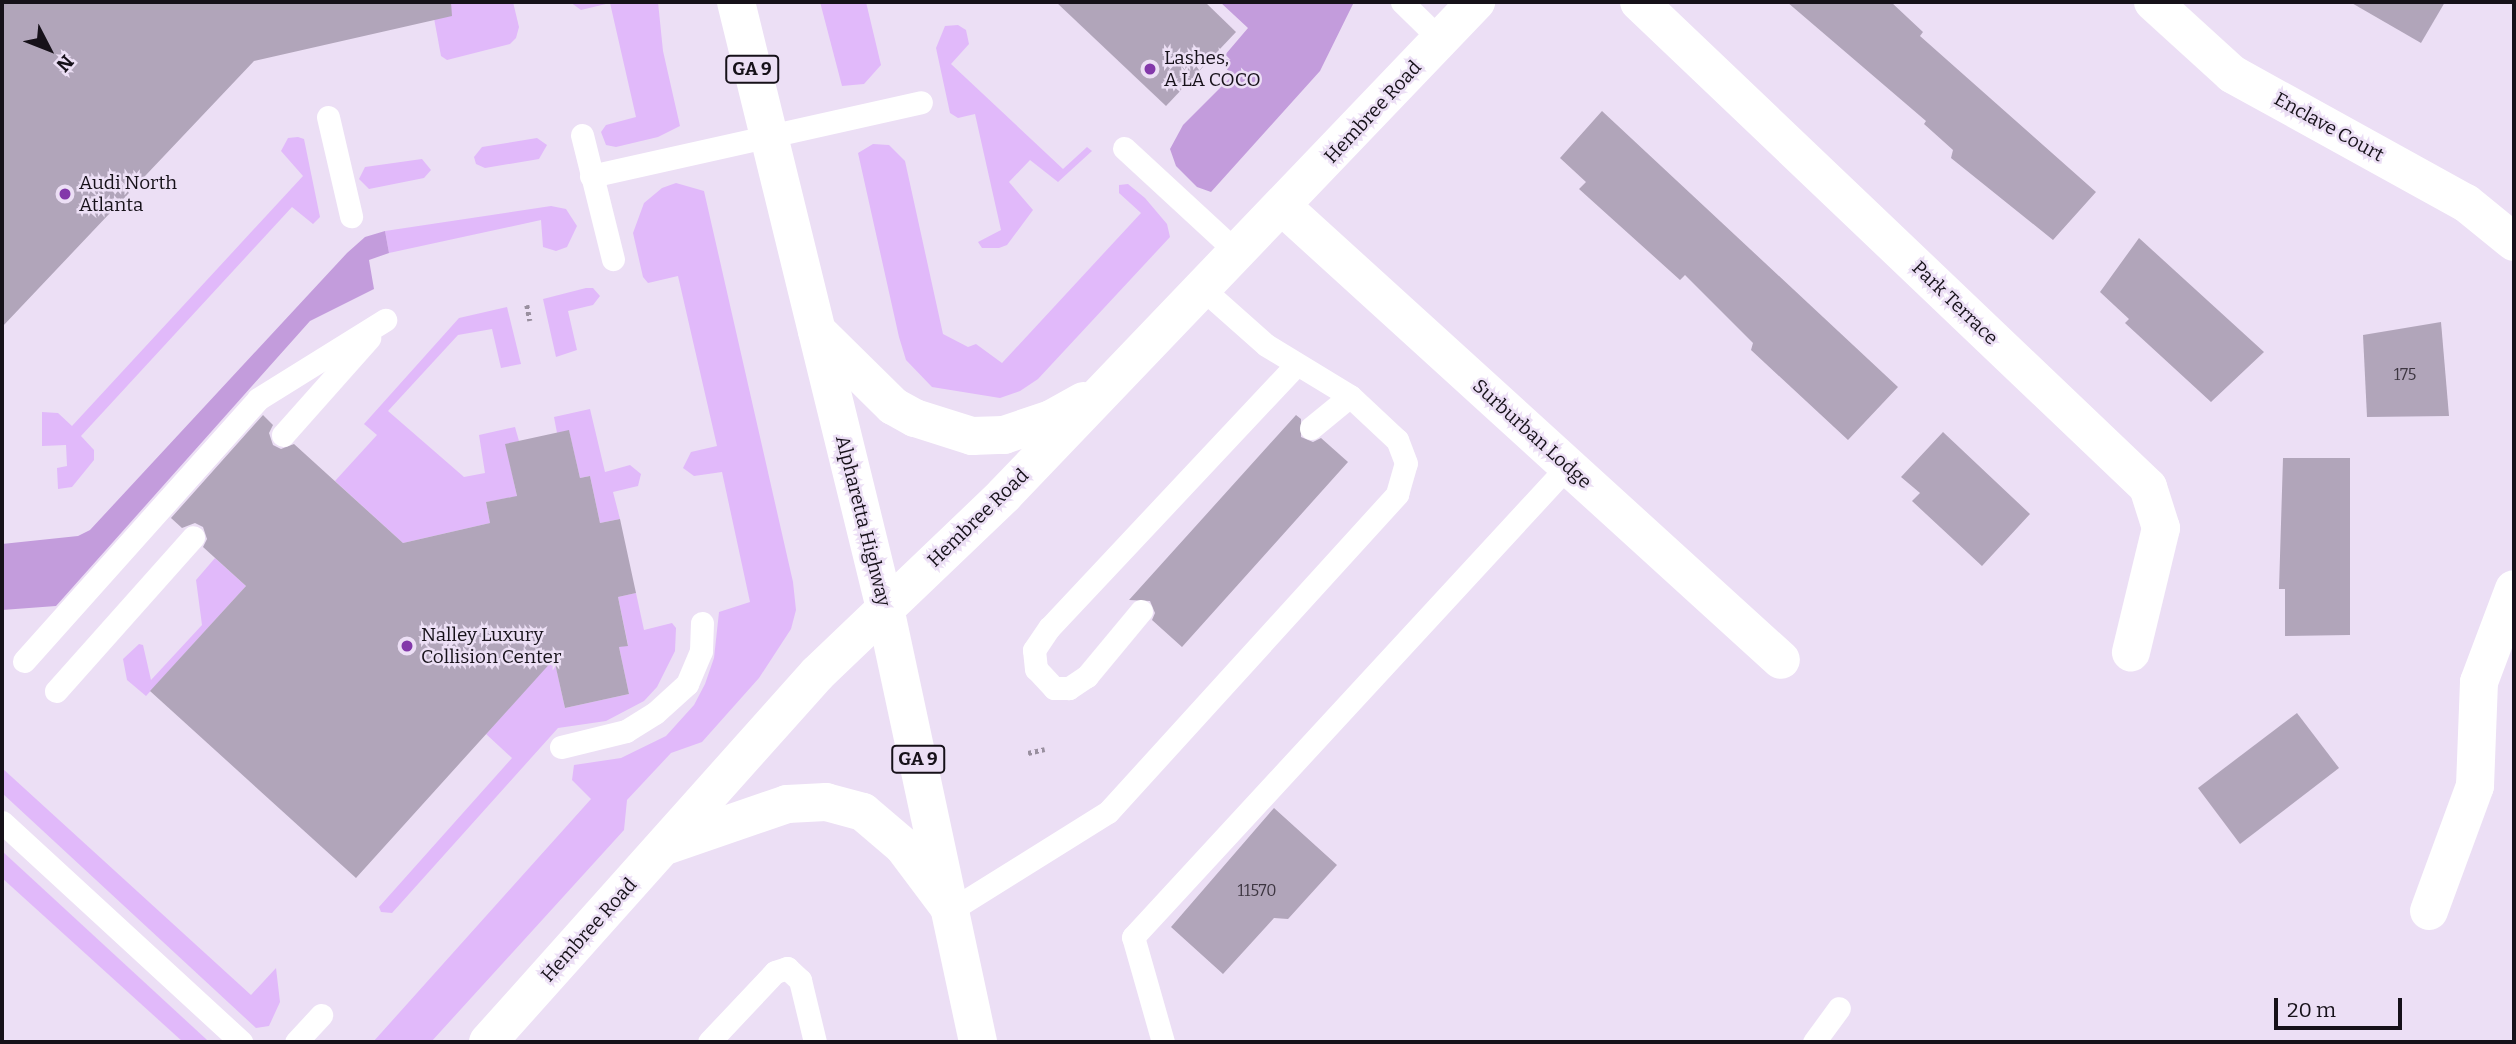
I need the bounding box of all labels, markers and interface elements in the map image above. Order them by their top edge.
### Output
north arrow [14,14,84,84]
place label: Lashes, A LA COCO [1164,47,1261,91]
text: N [52,50,78,77]
road number: GA 9 [724,55,780,84]
street label: Hembree Road [1320,56,1426,168]
marker: Lashes, A LA COCO [1142,61,1158,77]
street label: Enclave Court [2270,88,2388,166]
place label: Audi North Atlanta [79,172,177,216]
marker: Audi North Atlanta [57,186,73,202]
street label: Park Terrace [1907,256,2003,350]
house number: 175 [2394,365,2416,385]
street label: Surburban Lodge [1468,375,1596,493]
street label: Alpharetta Highway [831,433,895,609]
street label: Hembree Road [923,464,1033,572]
place label: Nalley Luxury Collision Center [421,624,561,668]
marker: Nalley Luxury Collision Center [399,638,415,654]
road number: GA 9 [890,744,946,774]
street label: Hembree Road [537,873,641,987]
house number: 11570 [1237,881,1277,901]
scale bar [2278,984,2406,1028]
text: 20 m [2287,997,2336,1023]

